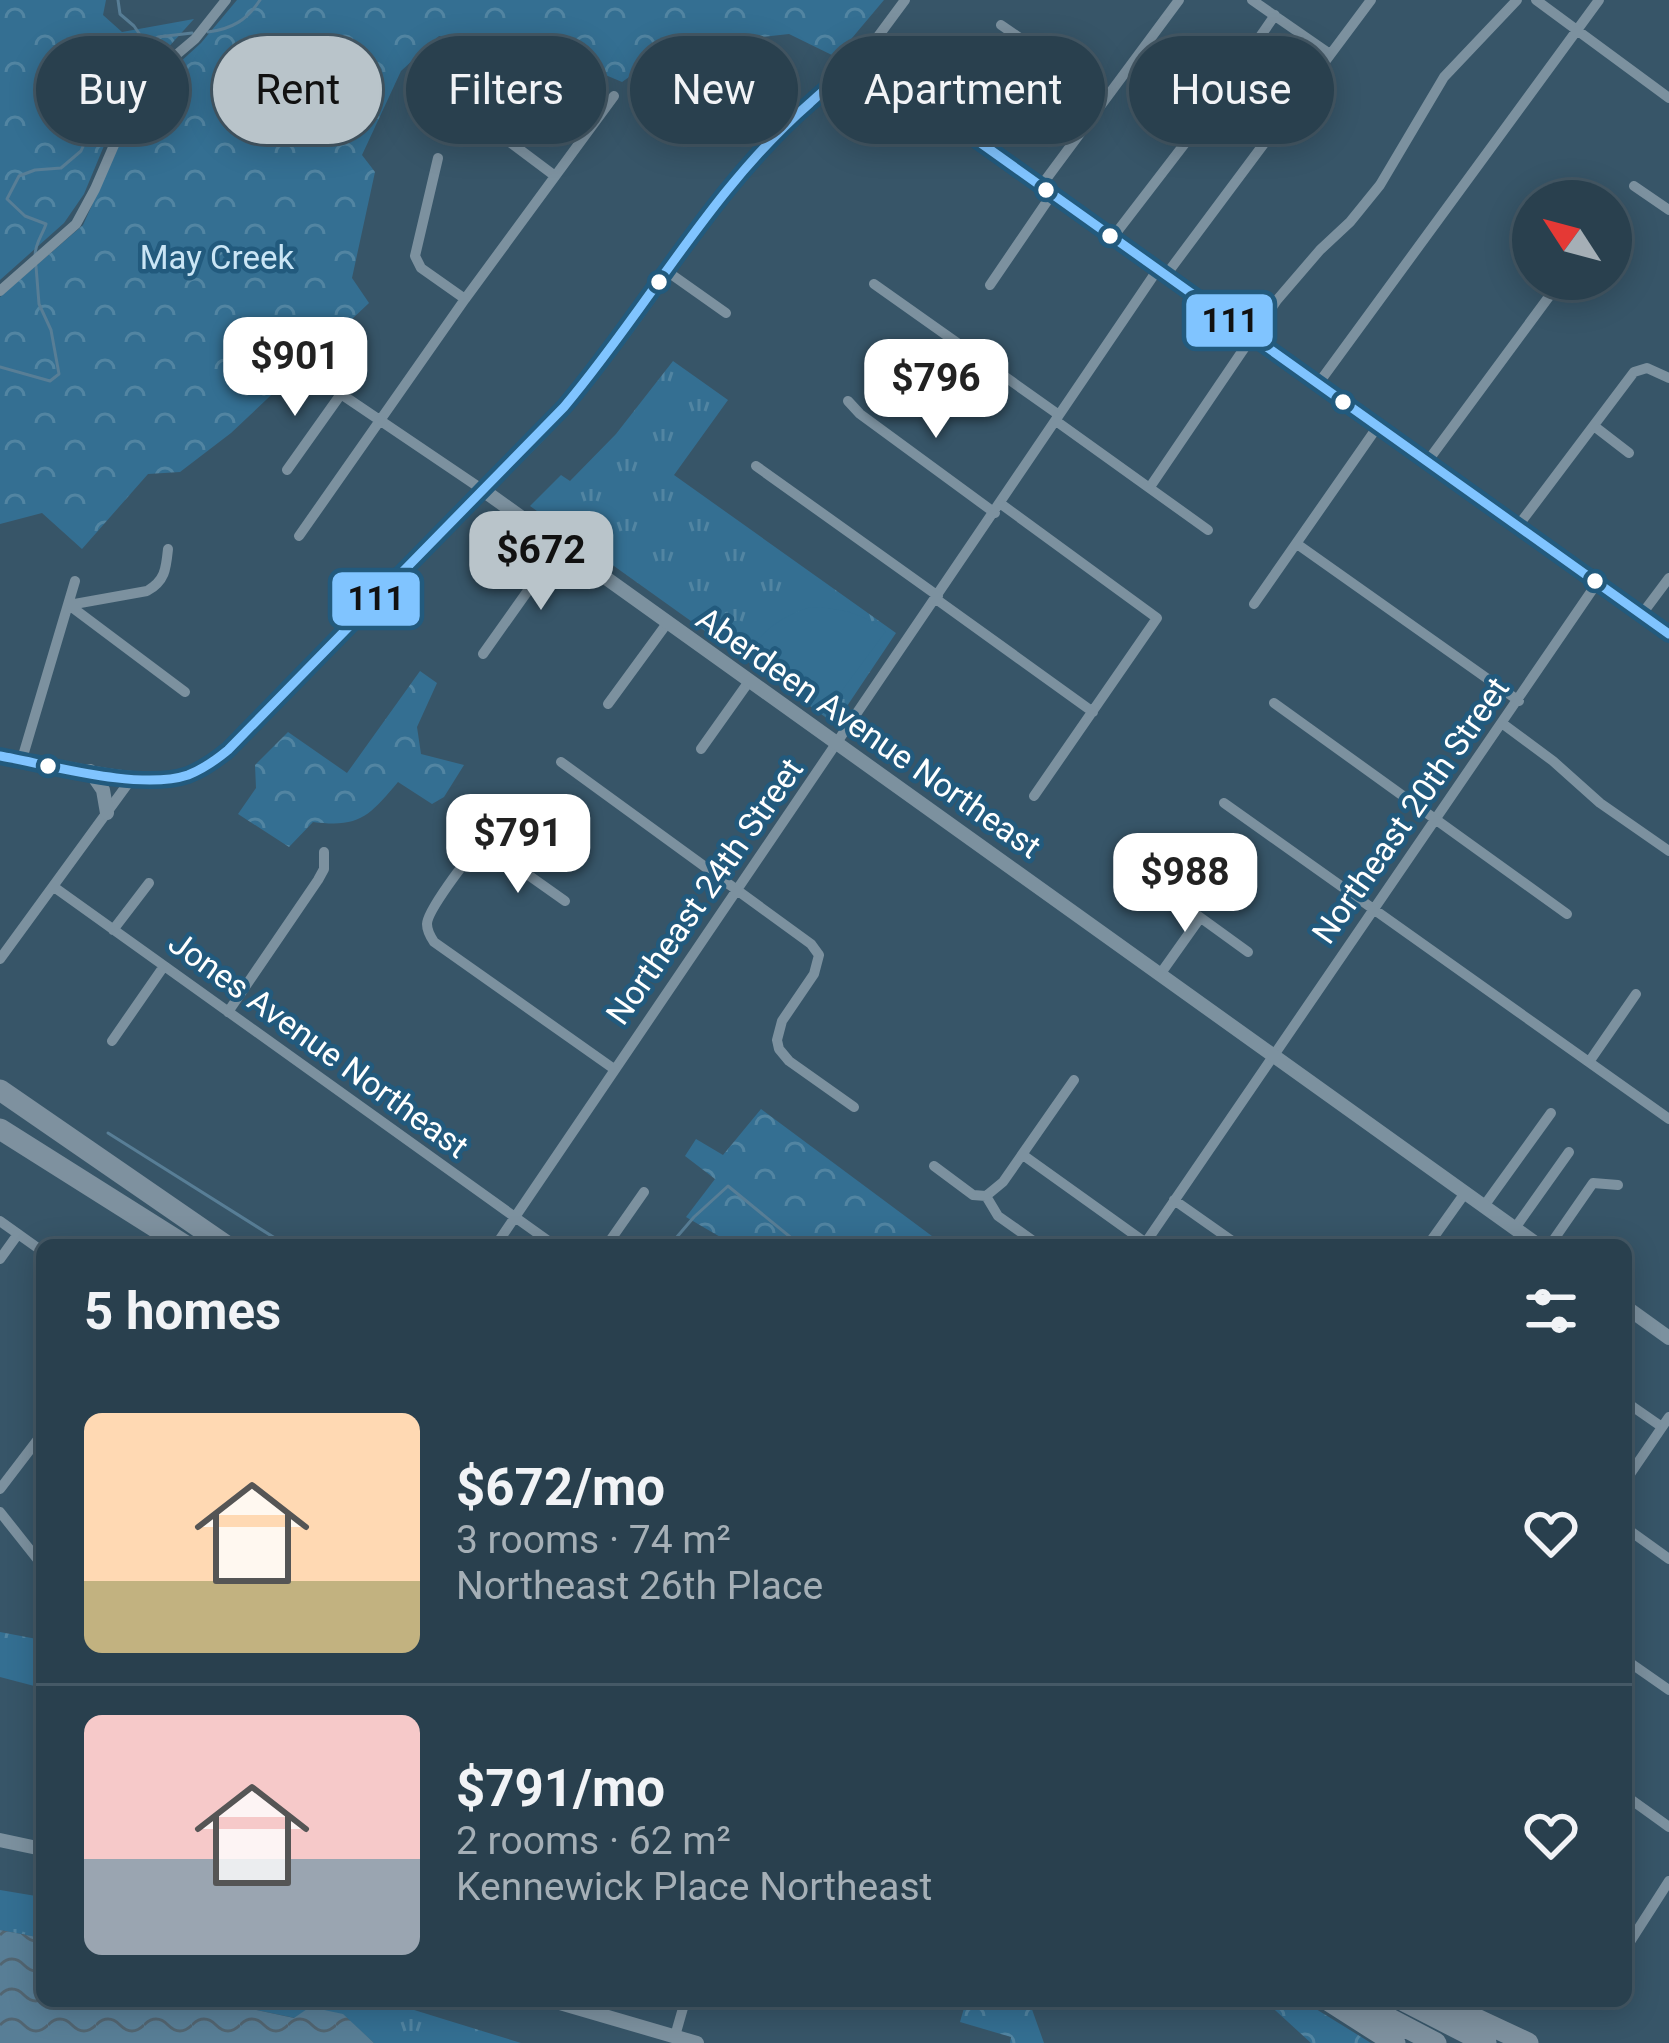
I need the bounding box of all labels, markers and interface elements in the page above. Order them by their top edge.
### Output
chip: Buy [36,36,189,144]
chip: Rent [213,36,382,144]
chip: Filters [406,36,606,144]
chip: New [630,36,798,144]
chip: Apartment [822,36,1105,144]
chip: House [1129,36,1334,144]
unlabelled marker [1035,179,1057,201]
north arrow [1512,180,1632,300]
map controls [1512,180,1632,300]
unlabelled marker [1099,225,1121,247]
park label: May Creek [140,238,294,277]
unlabelled marker [648,271,670,293]
line badge: 111 [1184,292,1275,349]
text: 111 [1202,301,1258,340]
pin: $901 [224,317,366,419]
text: $901 [250,333,340,379]
pin: $796 [865,339,1007,441]
text: $796 [891,355,981,401]
unlabelled marker [1332,391,1354,413]
pin: $672 [470,511,612,613]
text: $672 [496,527,586,573]
line badge: 111 [330,570,422,628]
unlabelled marker [1584,570,1606,592]
text: 111 [348,579,404,618]
street label: Aberdeen Avenue Northeast [689,599,1048,866]
street label: Northeast 20th Street [1304,670,1517,951]
street label: Northeast 24th Street [598,751,811,1032]
unlabelled marker [37,755,59,777]
pin: $791 [447,794,589,896]
text: $791 [473,810,563,856]
pin: $988 [1114,833,1256,935]
text: $988 [1140,849,1230,895]
street label: Jones Avenue Northeast [161,923,476,1166]
icon: filters [1518,1278,1584,1344]
text: 5 homes [84,1282,281,1341]
text: $672/mo [456,1458,665,1517]
icon: home [180,1461,324,1605]
icon: heart [1518,1500,1584,1566]
text: 3 rooms · 74 m² [456,1517,731,1563]
text: Northeast 26th Place [456,1563,823,1609]
text: $791/mo [456,1759,665,1818]
icon: home [180,1763,324,1907]
icon: heart [1518,1802,1584,1868]
text: 2 rooms · 62 m² [456,1818,731,1864]
text: Kennewick Place Northeast [456,1864,932,1910]

